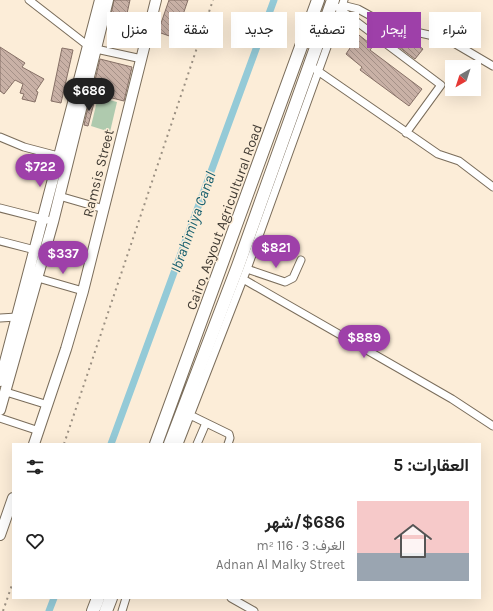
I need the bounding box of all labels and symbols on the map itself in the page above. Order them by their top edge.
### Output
north arrow [445,60,481,96]
pin: $686 [65,78,113,112]
street label: Cairo, Asyout Agricultural Road [183,122,266,312]
street label: Ramsis Street [79,127,118,219]
pin: $722 [16,154,64,188]
water label: Ibrahimiya Canal [166,169,220,275]
pin: $821 [252,235,300,269]
pin: $337 [39,241,87,275]
pin: $889 [340,325,388,359]

